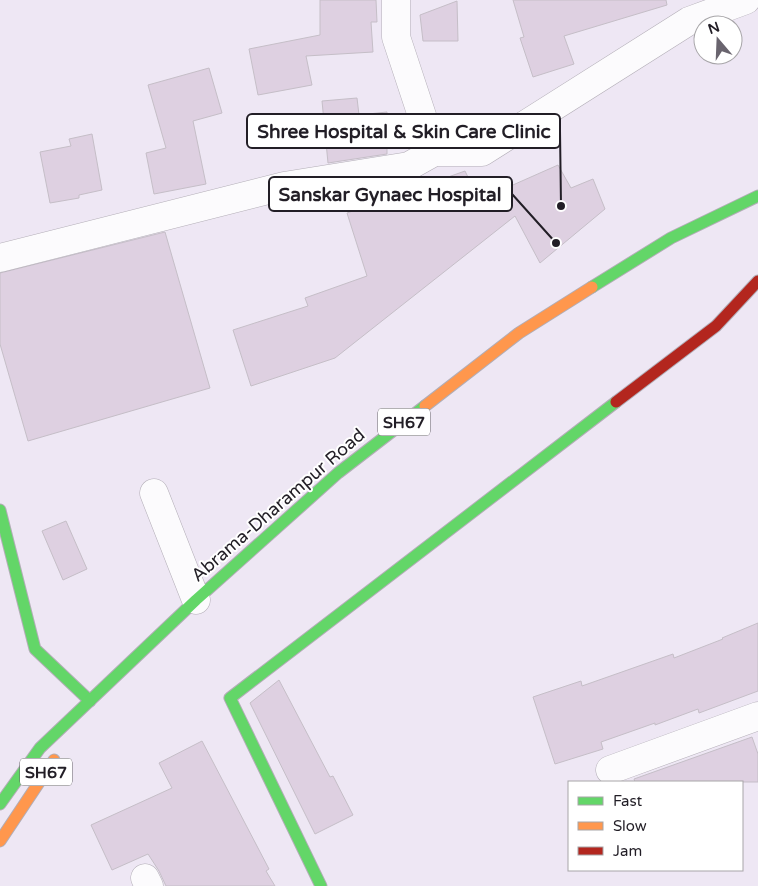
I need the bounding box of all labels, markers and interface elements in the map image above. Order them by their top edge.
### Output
north arrow [693,15,743,65]
text: N [706,18,722,38]
callout: Shree Hospital & Skin Care Clinic [247,114,560,148]
text: Shree Hospital & Skin Care Clinic [257,121,551,144]
callout: Sanskar Gynaec Hospital [269,177,512,211]
text: Sanskar Gynaec Hospital [279,184,501,207]
road number: SH67 [378,408,430,436]
street label: Abrama-Dharampur Road [187,424,369,586]
road number: SH67 [20,759,72,786]
legend [568,781,743,871]
text: Fast [613,792,643,810]
text: Slow [613,817,647,835]
text: Jam [613,842,642,860]

